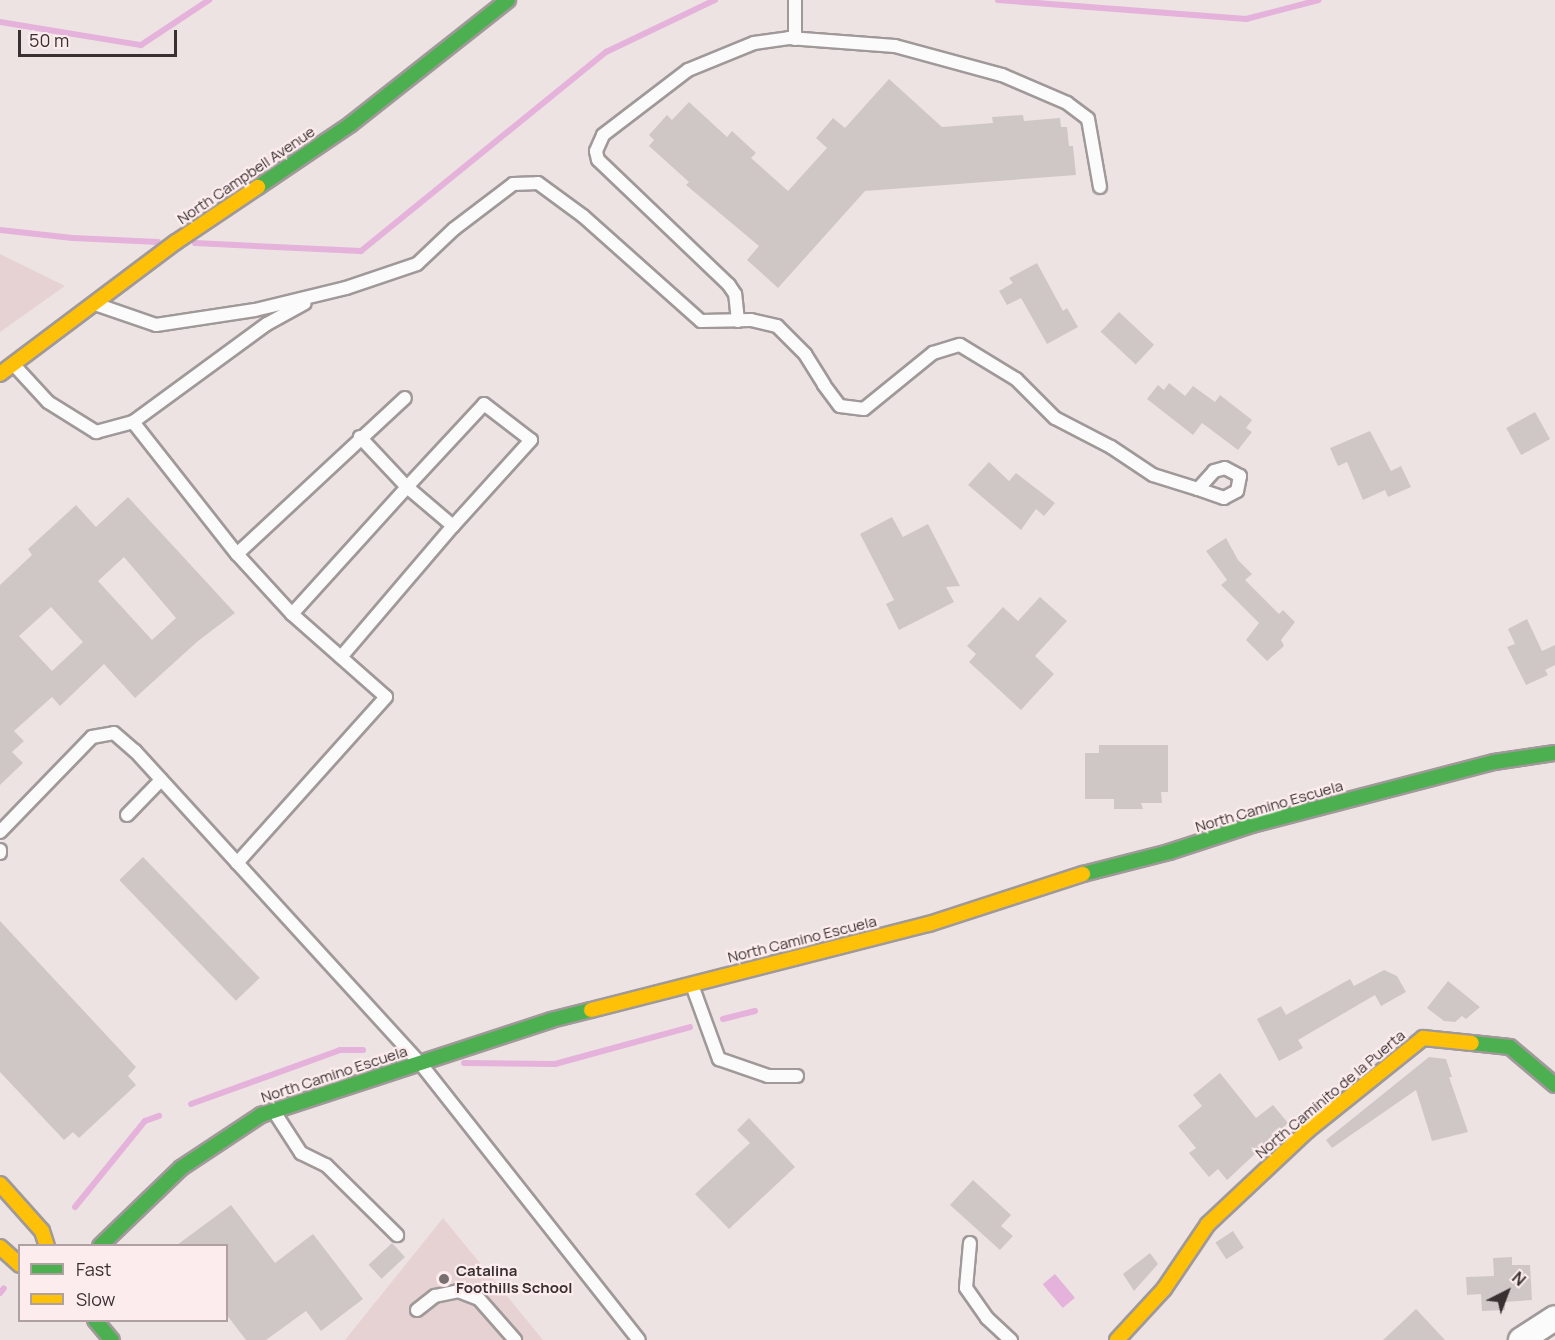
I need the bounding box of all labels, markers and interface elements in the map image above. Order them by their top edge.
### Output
scale bar [21,18,180,56]
text: 50 m [29,28,69,52]
street label: North Campbell Avenue [174,122,318,228]
street label: North Camino Escuela [1193,776,1345,836]
street label: North Camino Escuela [726,912,878,966]
street label: North Caminito de la Puerta [1252,1026,1408,1162]
street label: North Camino Escuela [259,1042,409,1106]
legend [18,1244,228,1322]
text: Fast [76,1257,111,1281]
place label: Catalina Foothills School [456,1261,572,1296]
north arrow [1477,1262,1537,1322]
text: N [1507,1267,1531,1291]
marker: Catalina Foothills School [437,1272,451,1286]
text: Slow [76,1287,115,1311]

